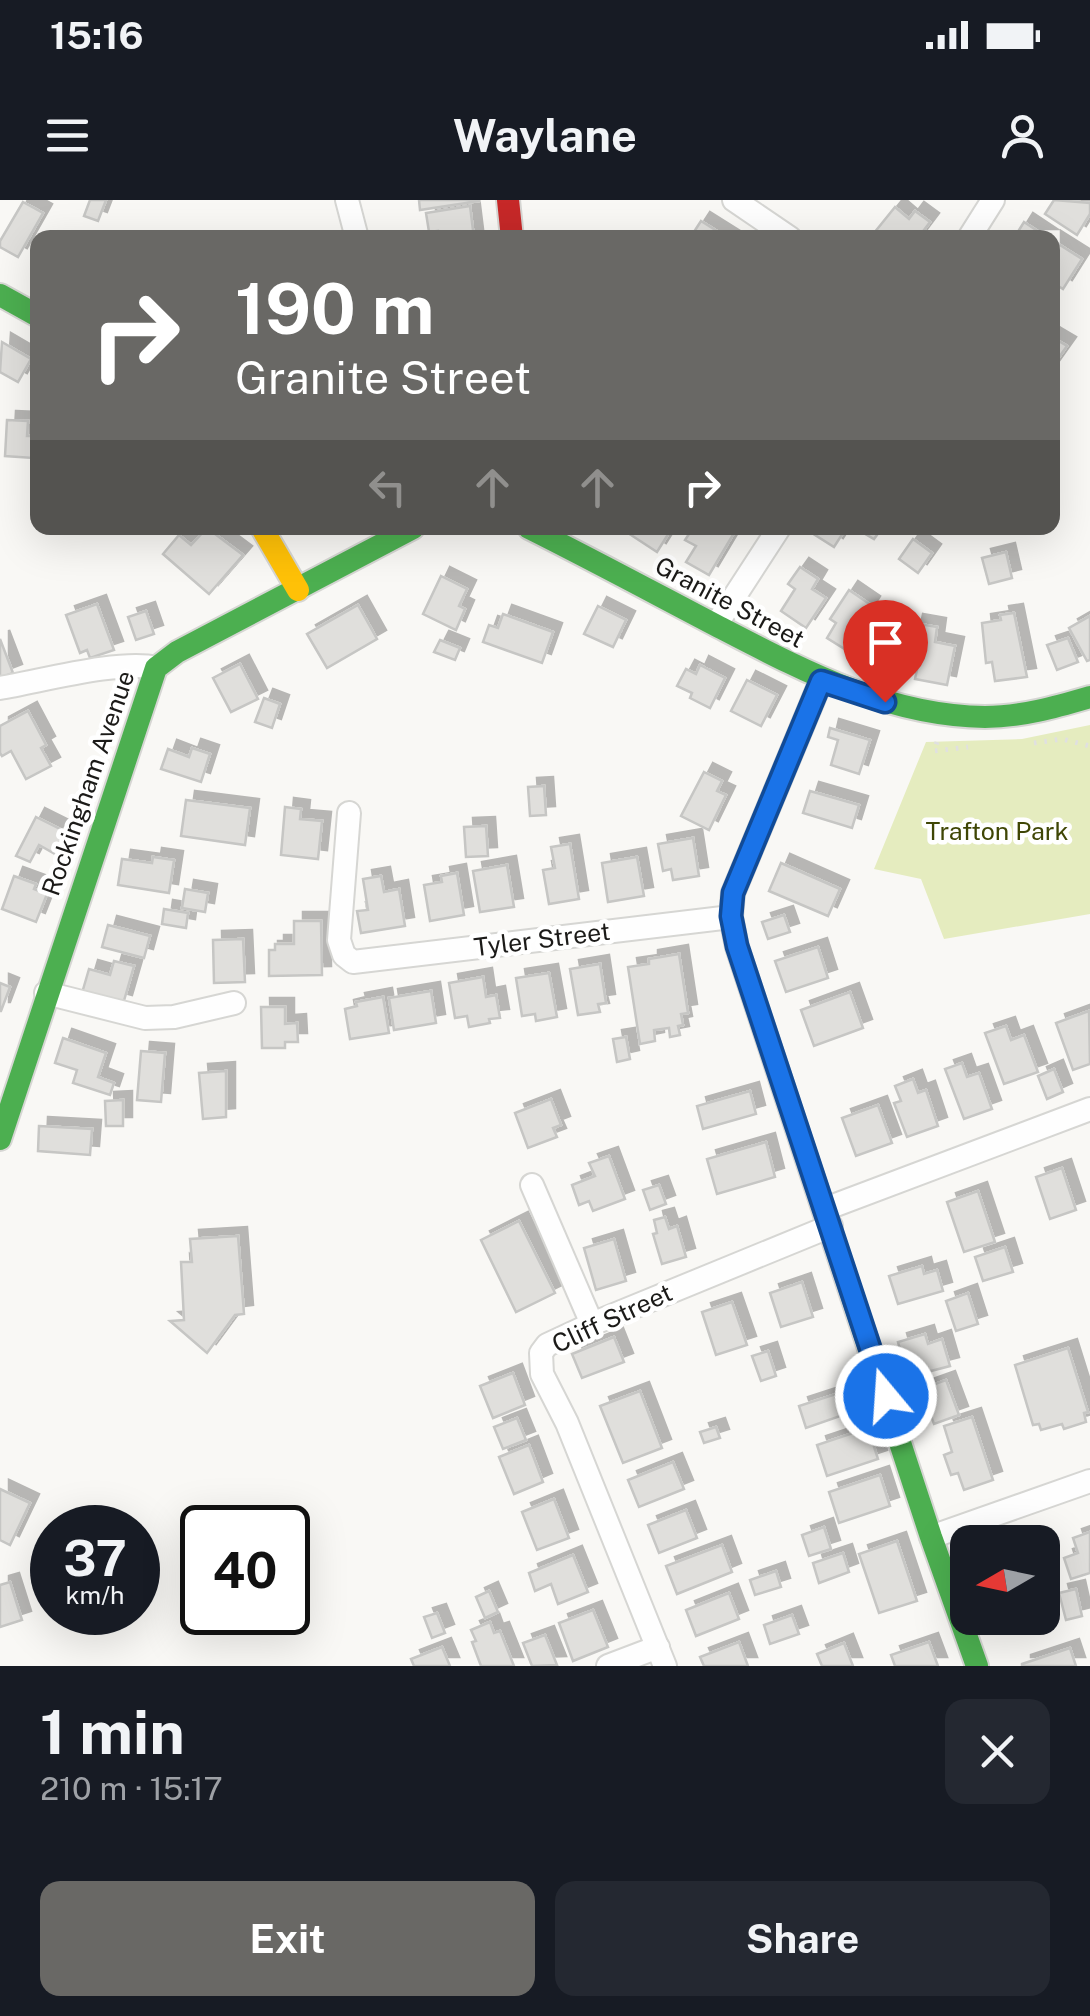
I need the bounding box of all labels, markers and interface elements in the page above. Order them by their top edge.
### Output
text: 15:16 [50,13,144,58]
icon: menu [40,108,95,163]
icon: person [995,108,1050,163]
text: Waylane [453,109,637,162]
text: 190 m [235,267,434,350]
icon: right [70,270,200,400]
text: Granite Street [235,351,531,404]
icon: left [360,460,415,515]
icon: ahead [465,460,520,515]
icon: ahead [570,460,625,515]
icon: right [675,460,730,515]
street label: Granite Street [650,550,810,654]
pin [843,600,928,703]
icon: arrive [858,615,913,670]
street label: Rockingham Avenue [35,666,141,900]
park label: Trafton Park [925,816,1069,846]
street label: Tyler Street [472,916,612,962]
street label: Cliff Street [547,1277,677,1359]
position arrow [834,1344,938,1448]
speed limit sign: 40 [180,1505,310,1635]
north arrow [950,1525,1060,1635]
map controls [950,1525,1060,1635]
text: 37 [63,1528,127,1587]
text: km/h [66,1580,124,1610]
text: 1 min [40,1697,185,1768]
button: close [945,1699,1050,1804]
text: 210 m · 15:17 [40,1770,223,1807]
button: Exit [40,1881,535,1996]
button: Share [555,1881,1050,1996]

